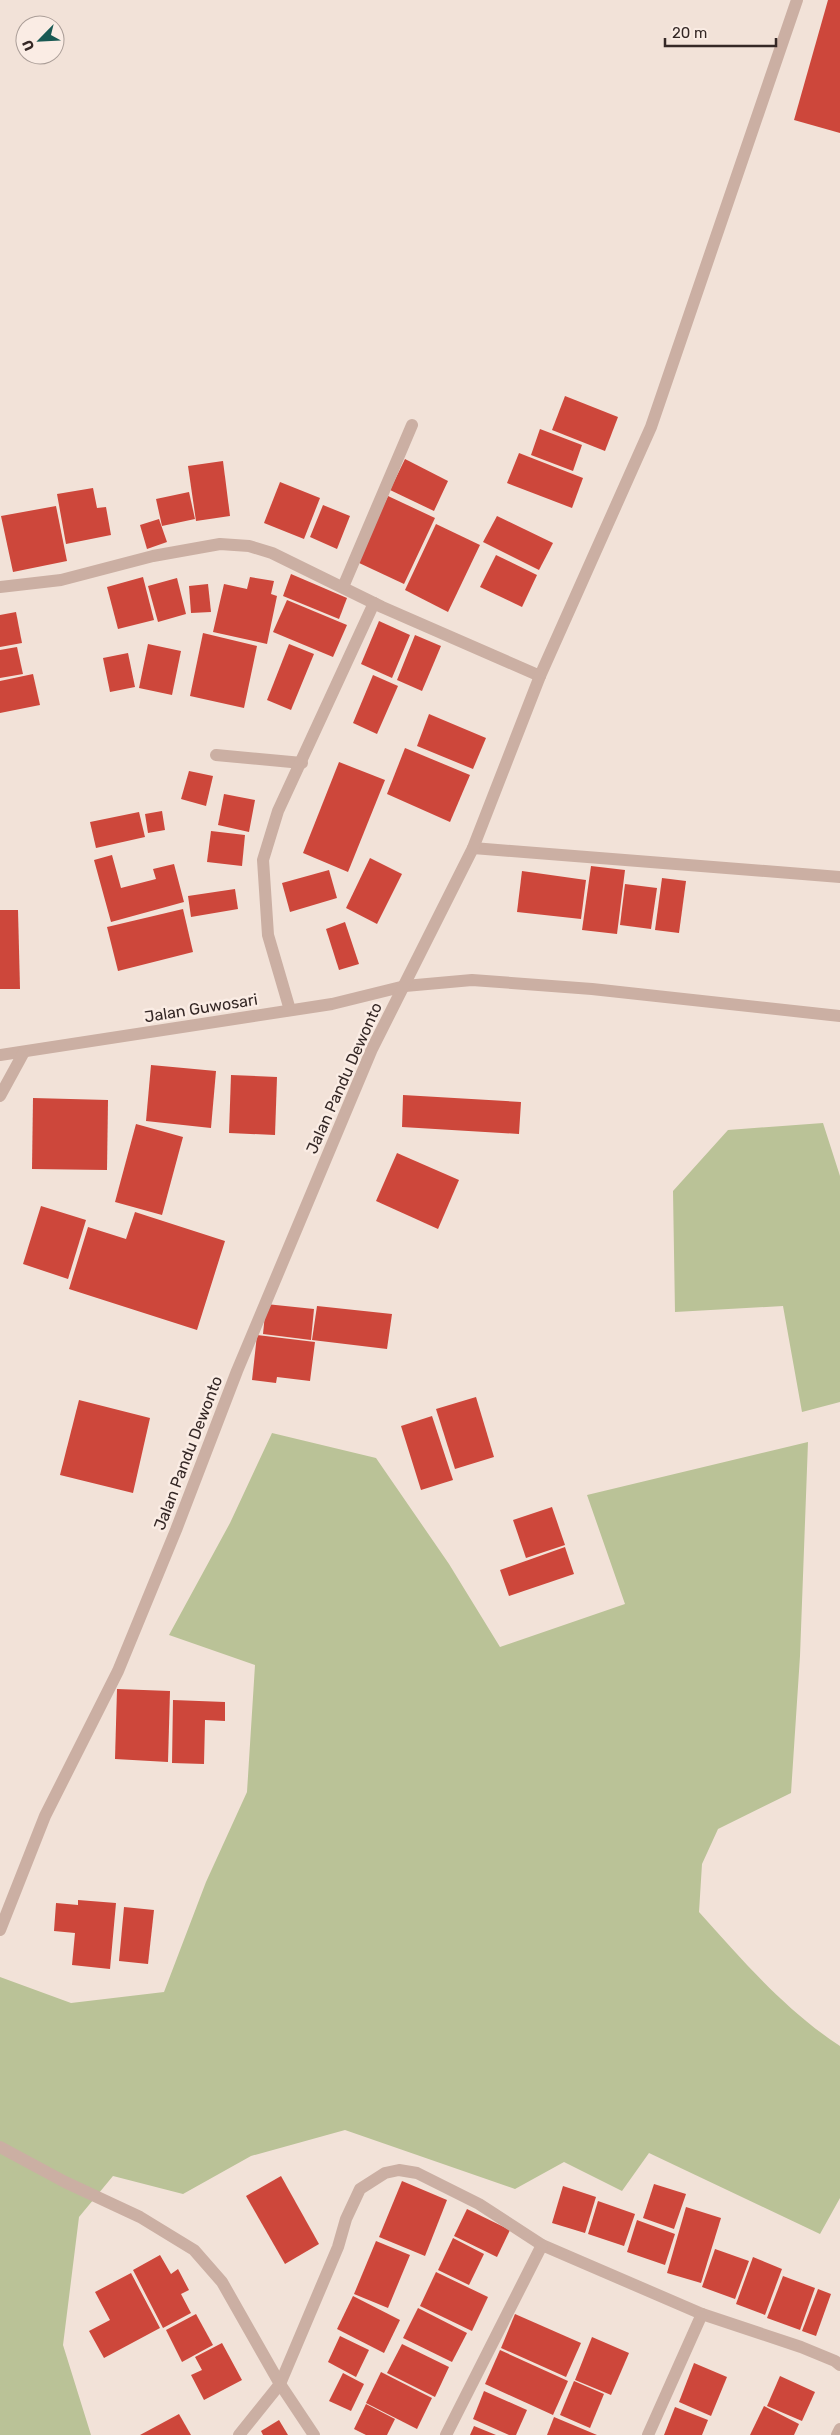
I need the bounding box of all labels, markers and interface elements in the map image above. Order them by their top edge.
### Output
north arrow [15,15,65,65]
scale bar [665,15,776,47]
text: 20 m [672,24,707,42]
text: U [19,37,38,53]
street label: Jalan Guwosari [143,990,259,1026]
street label: Jalan Pandu Dewonto [302,999,386,1157]
street label: Jalan Pandu Dewonto [150,1373,226,1533]

